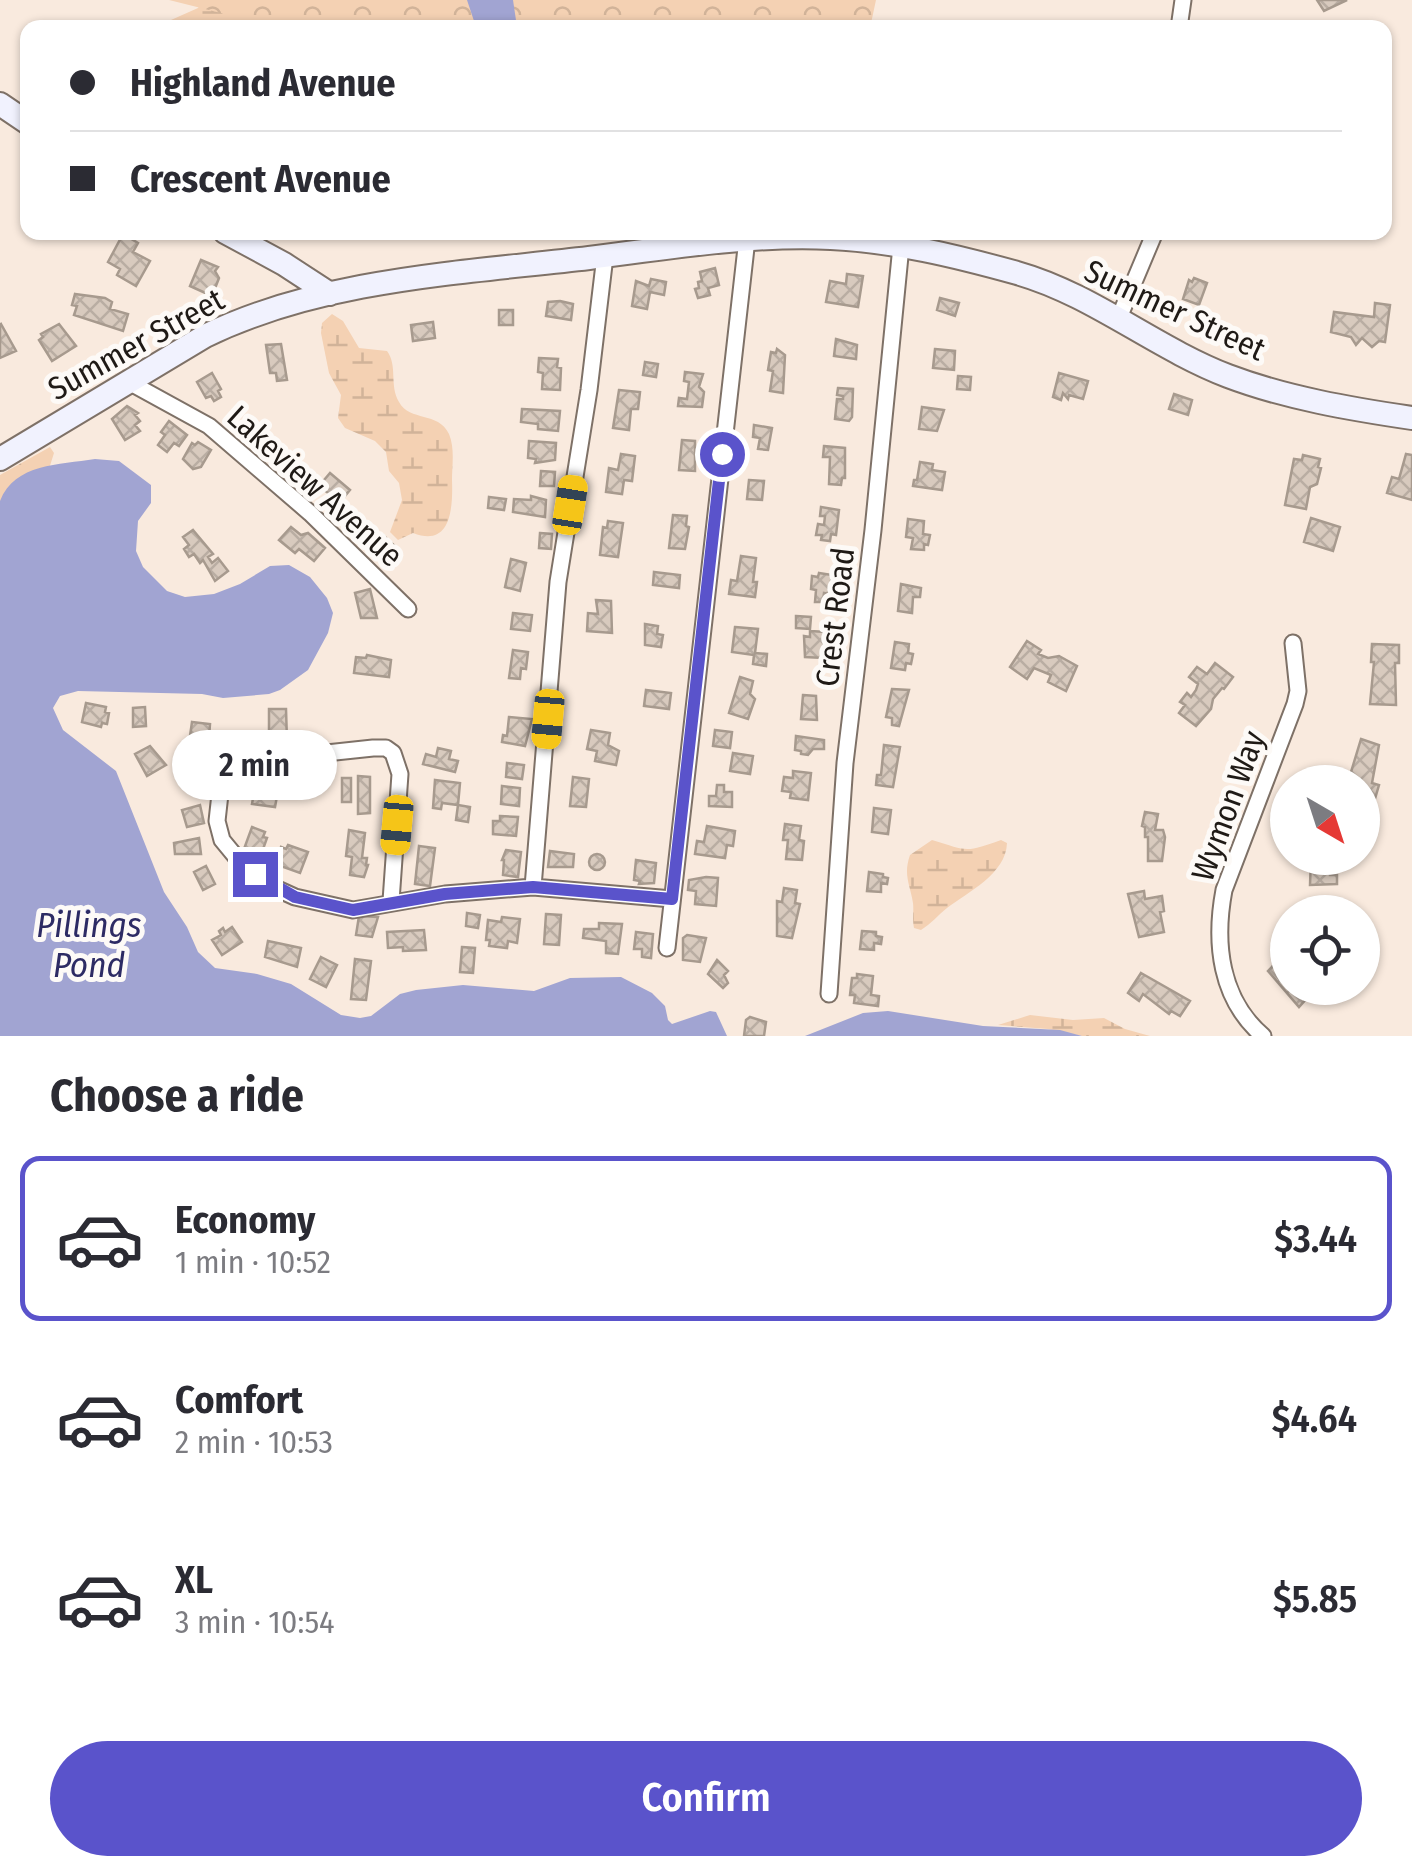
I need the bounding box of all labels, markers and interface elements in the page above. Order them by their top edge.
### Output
text: Highland Avenue [130,60,395,106]
text: Crescent Avenue [130,156,391,202]
street label: Summer Street [1079,252,1272,369]
street label: Summer Street [42,280,231,408]
street label: Lakeview Avenue [220,397,410,575]
route start [700,432,745,477]
car [550,473,590,537]
street label: Crest Road [808,545,862,689]
car [530,688,566,750]
street label: Wymon Way [1183,725,1273,886]
callout: 2 min [172,729,338,799]
text: 2 min [219,746,290,784]
north arrow [1270,765,1380,875]
map controls [1270,765,1380,1005]
car [379,794,415,856]
route end [233,852,278,897]
button: locate [1270,895,1380,1005]
water label: Pillings Pond [36,904,142,986]
text: Choose a ride [50,1069,304,1123]
icon: car [55,1194,145,1284]
text: Economy [175,1197,315,1243]
text: $3.44 [1274,1216,1357,1262]
text: 1 min · 10:52 [175,1243,331,1281]
icon: car [55,1374,145,1464]
text: Comfort [175,1377,303,1423]
text: $4.64 [1272,1396,1357,1442]
text: 2 min · 10:53 [175,1423,333,1461]
icon: car [55,1554,145,1644]
text: XL [175,1557,213,1603]
text: $5.85 [1273,1576,1357,1622]
text: 3 min · 10:54 [175,1603,335,1641]
button: Confirm [50,1741,1362,1856]

